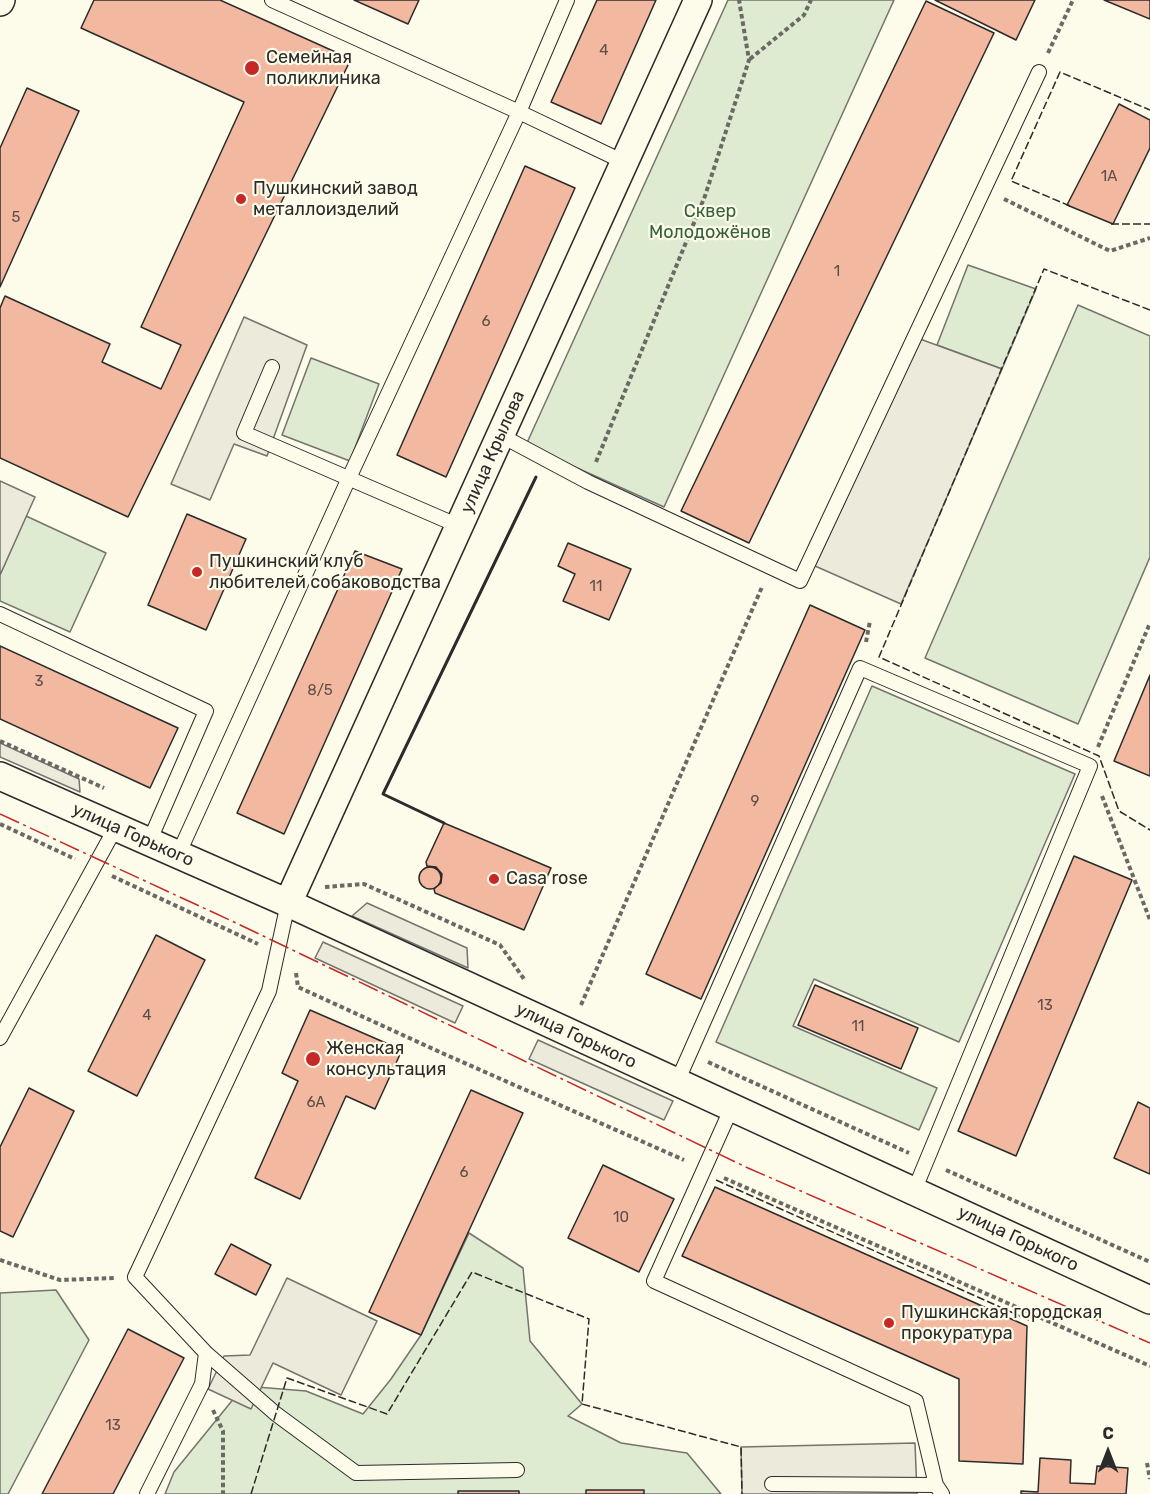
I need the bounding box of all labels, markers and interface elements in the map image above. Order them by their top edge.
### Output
house number: 4 [599,42,609,60]
place label: Семейная поликлиника [266,47,381,90]
marker: Семейная поликлиника [243,59,261,77]
house number: 1А [1101,168,1117,186]
place label: Пушкинский завод металлоизделий [253,178,418,220]
marker: Пушкинский завод металлоизделий [234,192,248,206]
park label: Сквер Молодожёнов [649,201,771,244]
house number: 5 [12,209,20,227]
house number: 1 [834,263,840,281]
house number: 6 [481,313,491,331]
street label: улица Крылова [456,387,530,517]
place label: Пушкинский клуб любителей собаководства [209,551,441,594]
marker: Пушкинский клуб любителей собаководства [190,565,204,579]
house number: 11 [590,578,602,596]
house number: 3 [34,673,44,691]
house number: 8/5 [307,682,333,700]
house number: 9 [751,793,759,811]
street label: улица Горького [69,799,197,871]
place label: Casa rose [506,868,588,890]
marker: Casa rose [487,872,501,886]
house number: 13 [1037,997,1053,1015]
street label: улица Горького [512,999,640,1073]
house number: 4 [142,1007,152,1025]
house number: 11 [852,1018,864,1036]
place label: Женская консультация [326,1038,446,1080]
marker: Женская консультация [304,1050,322,1068]
house number: 6А [306,1094,326,1112]
house number: 6 [459,1164,469,1182]
street label: улица Горького [954,1202,1082,1276]
house number: 10 [613,1209,629,1227]
place label: Пушкинская городская прокуратура [901,1302,1102,1344]
marker: Пушкинская городская прокуратура [882,1316,896,1330]
house number: 13 [105,1417,121,1435]
north arrow [1078,1422,1138,1482]
text: С [1102,1424,1114,1443]

